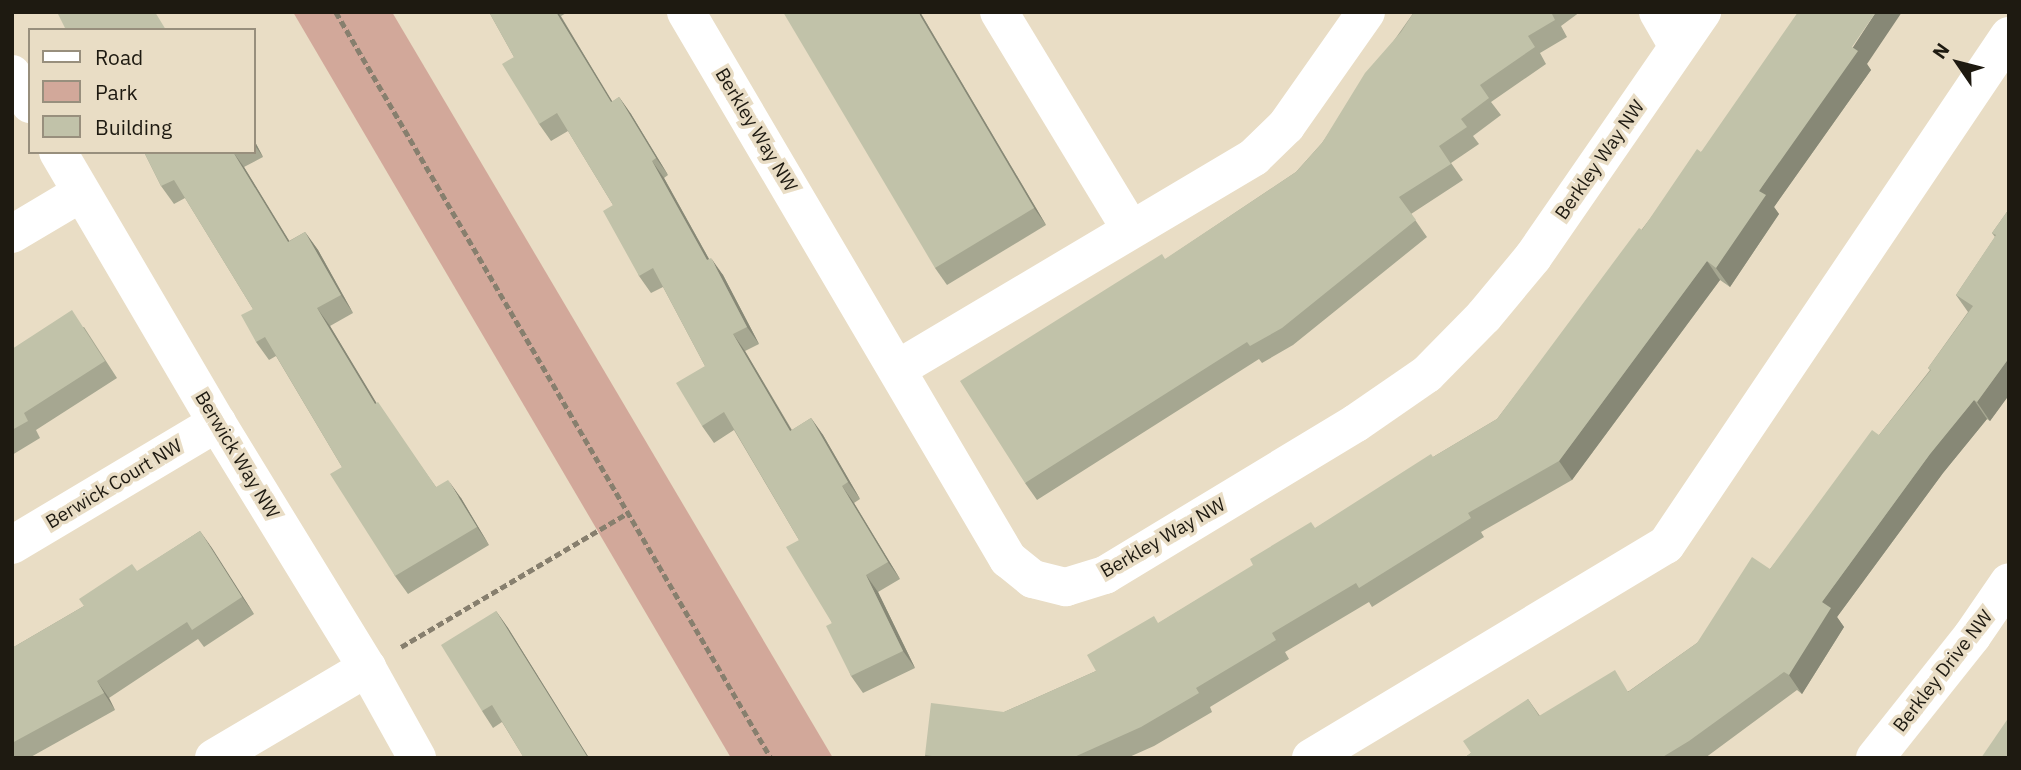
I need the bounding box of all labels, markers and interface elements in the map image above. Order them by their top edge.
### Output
legend [28,28,256,154]
north arrow [1923,28,1993,98]
text: N [1927,38,1955,63]
text: Road [95,43,143,71]
street label: Berkley Way NW [710,64,802,196]
text: Park [95,78,138,106]
street label: Berkley Way NW [1550,96,1650,224]
text: Building [95,113,172,141]
street label: Berwick Way NW [190,387,284,523]
street label: Berwick Court NW [42,434,186,534]
street label: Berkley Way NW [1097,493,1229,583]
street label: Berkley Drive NW [1888,606,1998,736]

